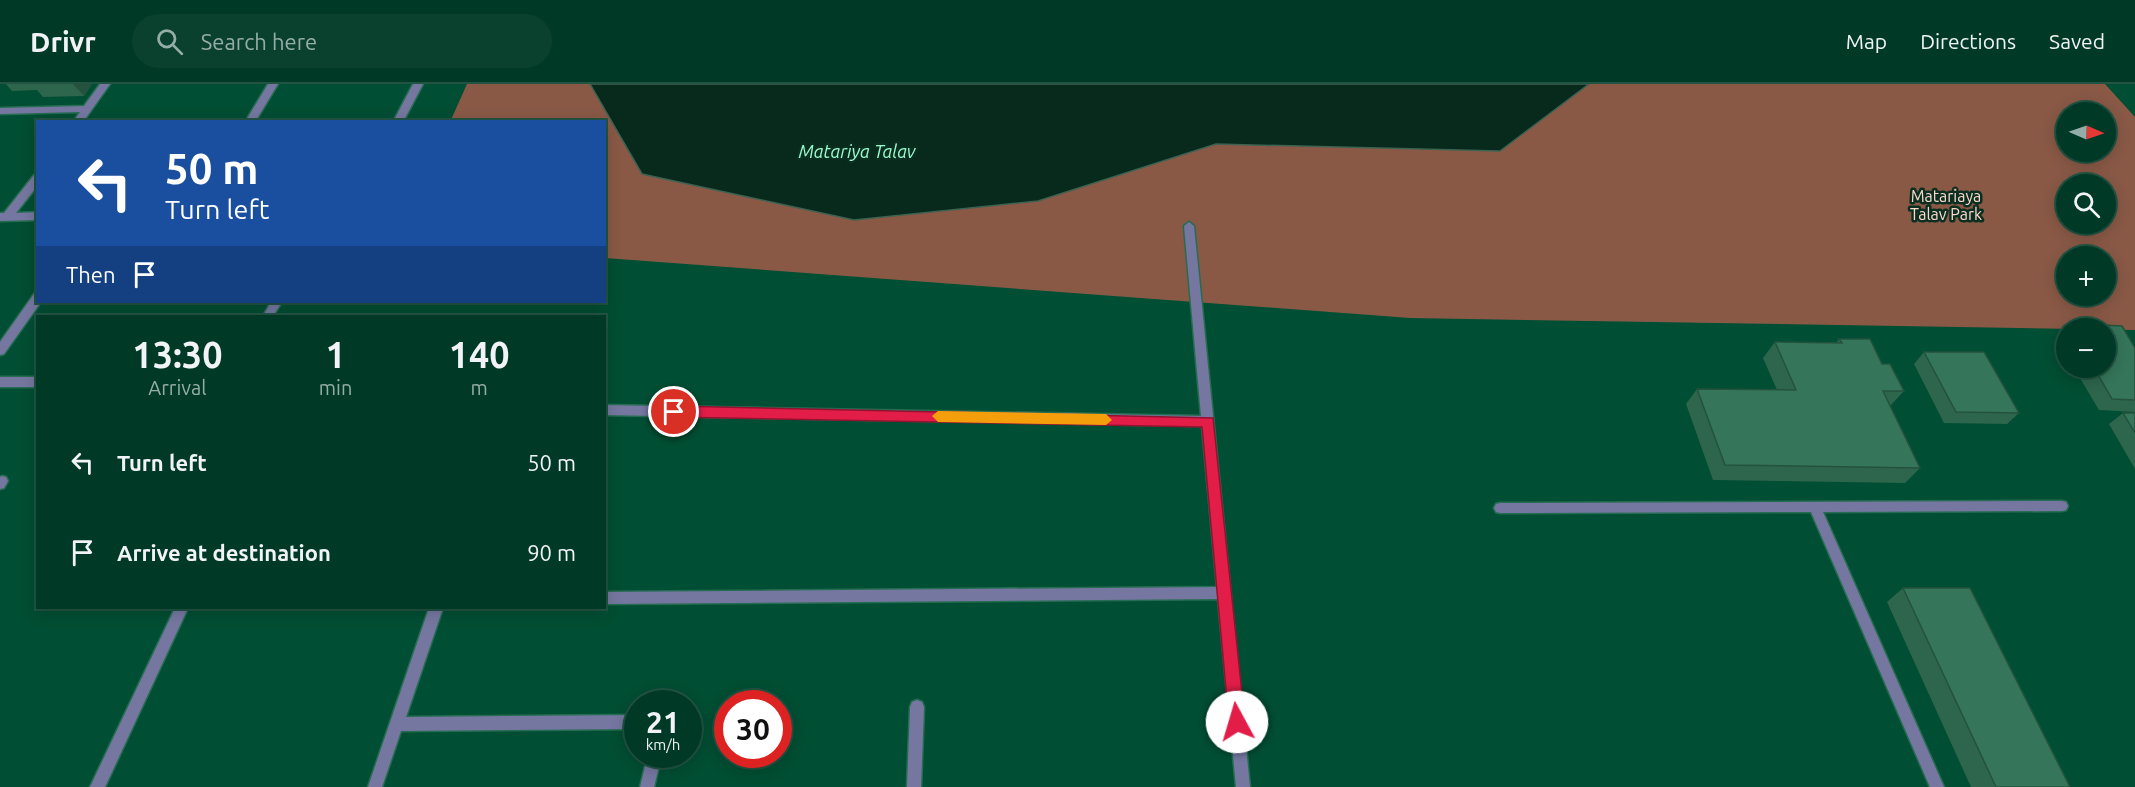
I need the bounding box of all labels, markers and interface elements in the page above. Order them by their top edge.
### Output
search box [132,14,552,68]
icon: search [153,25,186,58]
text: Drivr [30,26,96,57]
text: Search here [201,29,317,54]
text: Map [1846,29,1887,53]
text: Directions [1920,29,2016,53]
text: Saved [2049,29,2105,53]
north arrow [2056,102,2116,162]
map controls [2056,102,2116,378]
water label: Matariya Talav [799,141,917,161]
icon: left [66,144,144,222]
text: 50 m [165,145,259,192]
button: search [2056,174,2116,234]
park label: Matariaya Talav Park [1910,187,1982,223]
text: Turn left [165,194,269,224]
button: + [2056,246,2116,306]
icon: arrive [128,258,161,291]
text: Then [66,262,116,287]
button: − [2056,318,2116,378]
text: 13:30 [132,334,222,375]
text: 1 [325,334,346,375]
text: 140 [449,334,510,375]
text: Arrival [148,376,207,399]
text: min [319,376,352,399]
text: m [471,376,488,399]
pin [648,386,699,437]
icon: arrive [657,395,690,428]
icon: left [66,446,99,479]
text: Turn left [117,450,207,475]
text: 50 m [527,450,576,475]
icon: arrive [66,536,99,569]
text: Arrive at destination [117,540,331,565]
text: 90 m [527,540,576,565]
speed limit sign: 30 [714,690,792,768]
position arrow [1205,690,1269,754]
text: 21 [646,705,680,739]
text: km/h [646,736,680,753]

